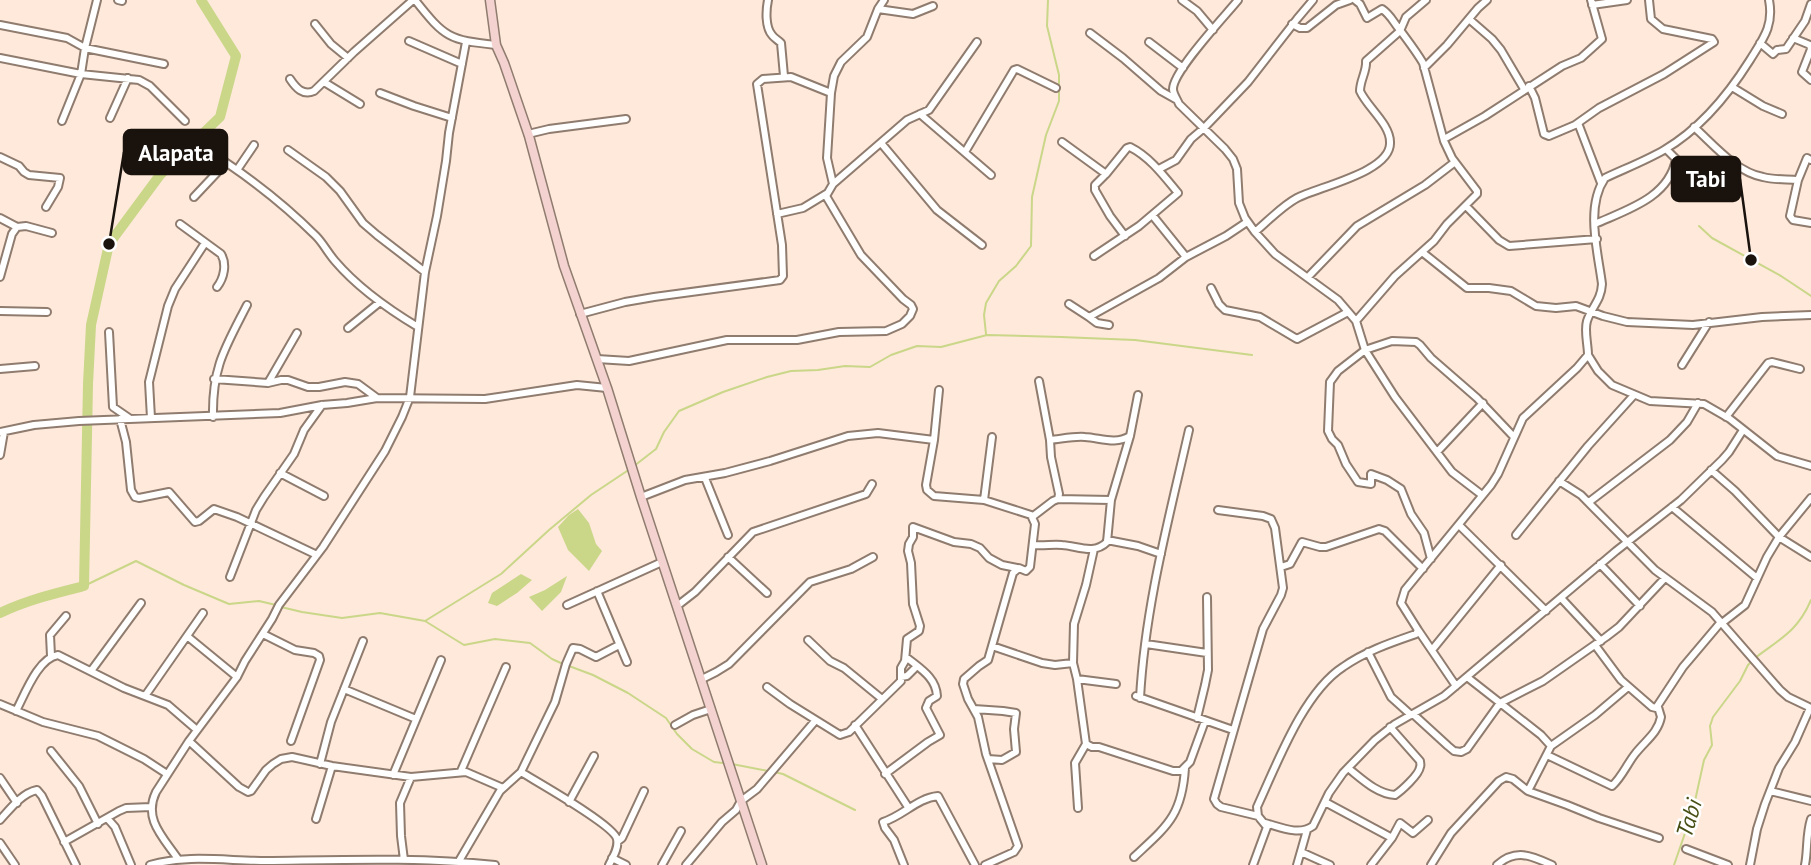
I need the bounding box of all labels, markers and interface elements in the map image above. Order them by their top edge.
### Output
callout: Alapata [124,130,227,174]
text: Alapata [138,138,214,167]
callout: Tabi [1672,157,1740,201]
text: Tabi [1686,164,1726,193]
water label: Tabi [1669,794,1708,841]

